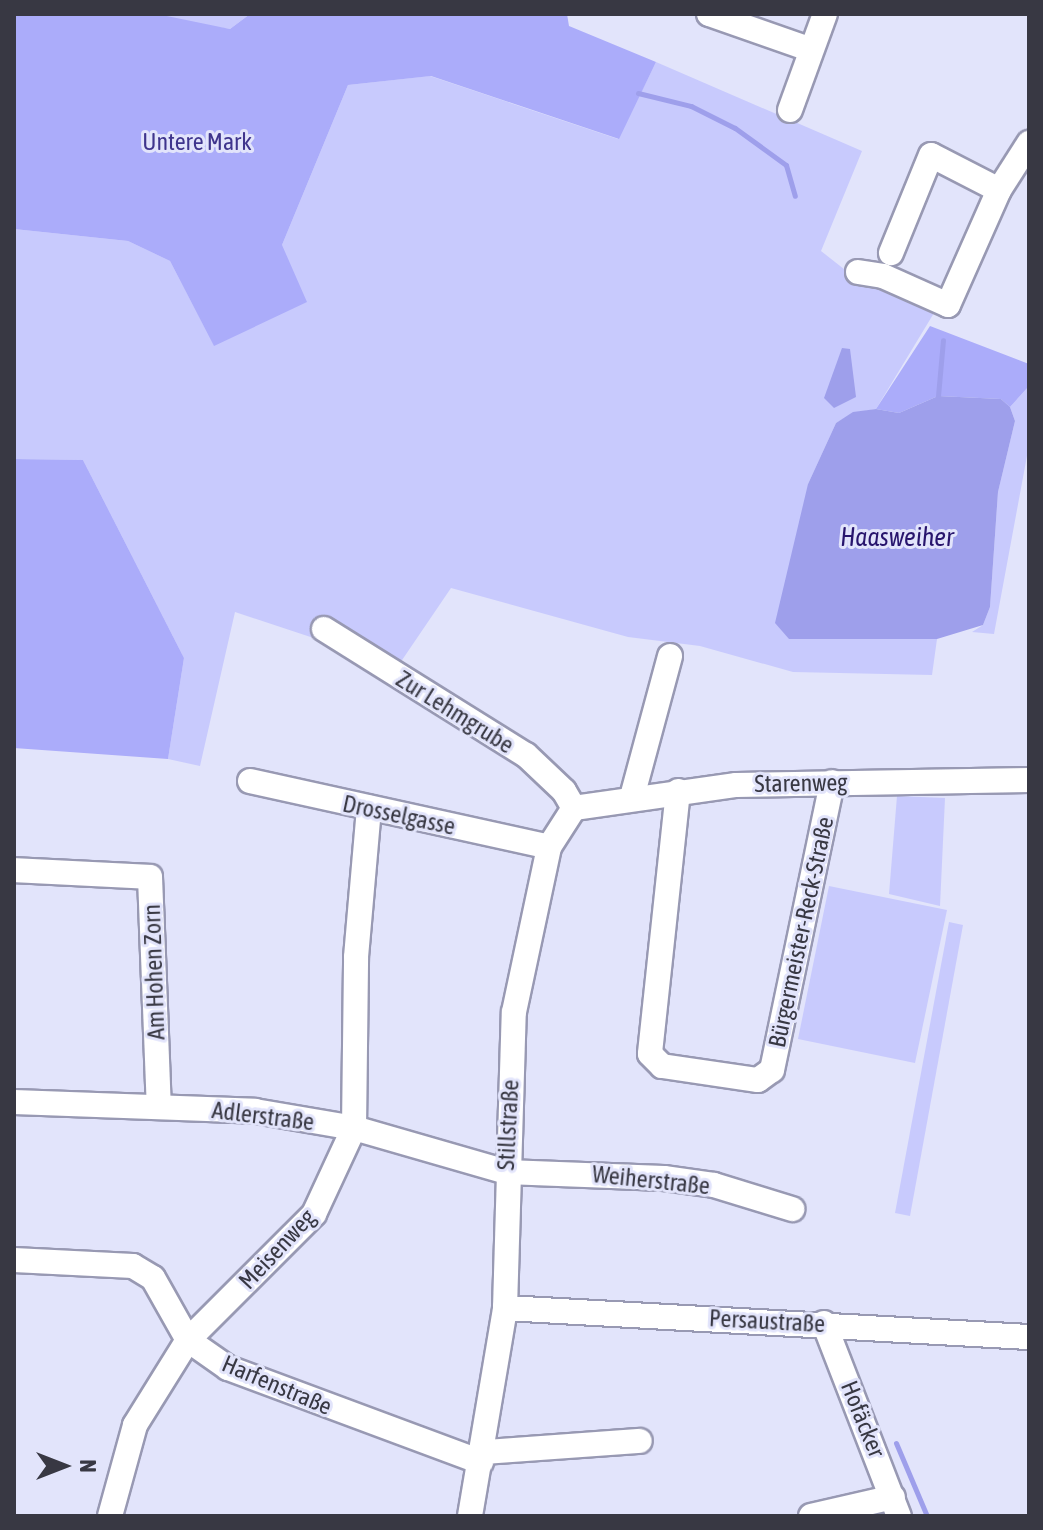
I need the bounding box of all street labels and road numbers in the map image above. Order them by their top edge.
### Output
street label: Zur Lehmgrube [391,665,519,759]
street label: Starenweg [754,768,848,798]
street label: Drosselgasse [340,789,458,841]
street label: Bürgermeister-Reck-Straße [762,814,840,1050]
street label: Am Hohen Zorn [137,904,171,1040]
street label: Stillstraße [491,1079,525,1171]
street label: Adlerstraße [210,1095,316,1137]
street label: Weiherstraße [591,1160,711,1200]
street label: Meisenweg [233,1203,321,1295]
street label: Persaustraße [708,1304,826,1338]
street label: Harfenstraße [218,1349,336,1421]
street label: Hofäcker [835,1377,891,1461]

